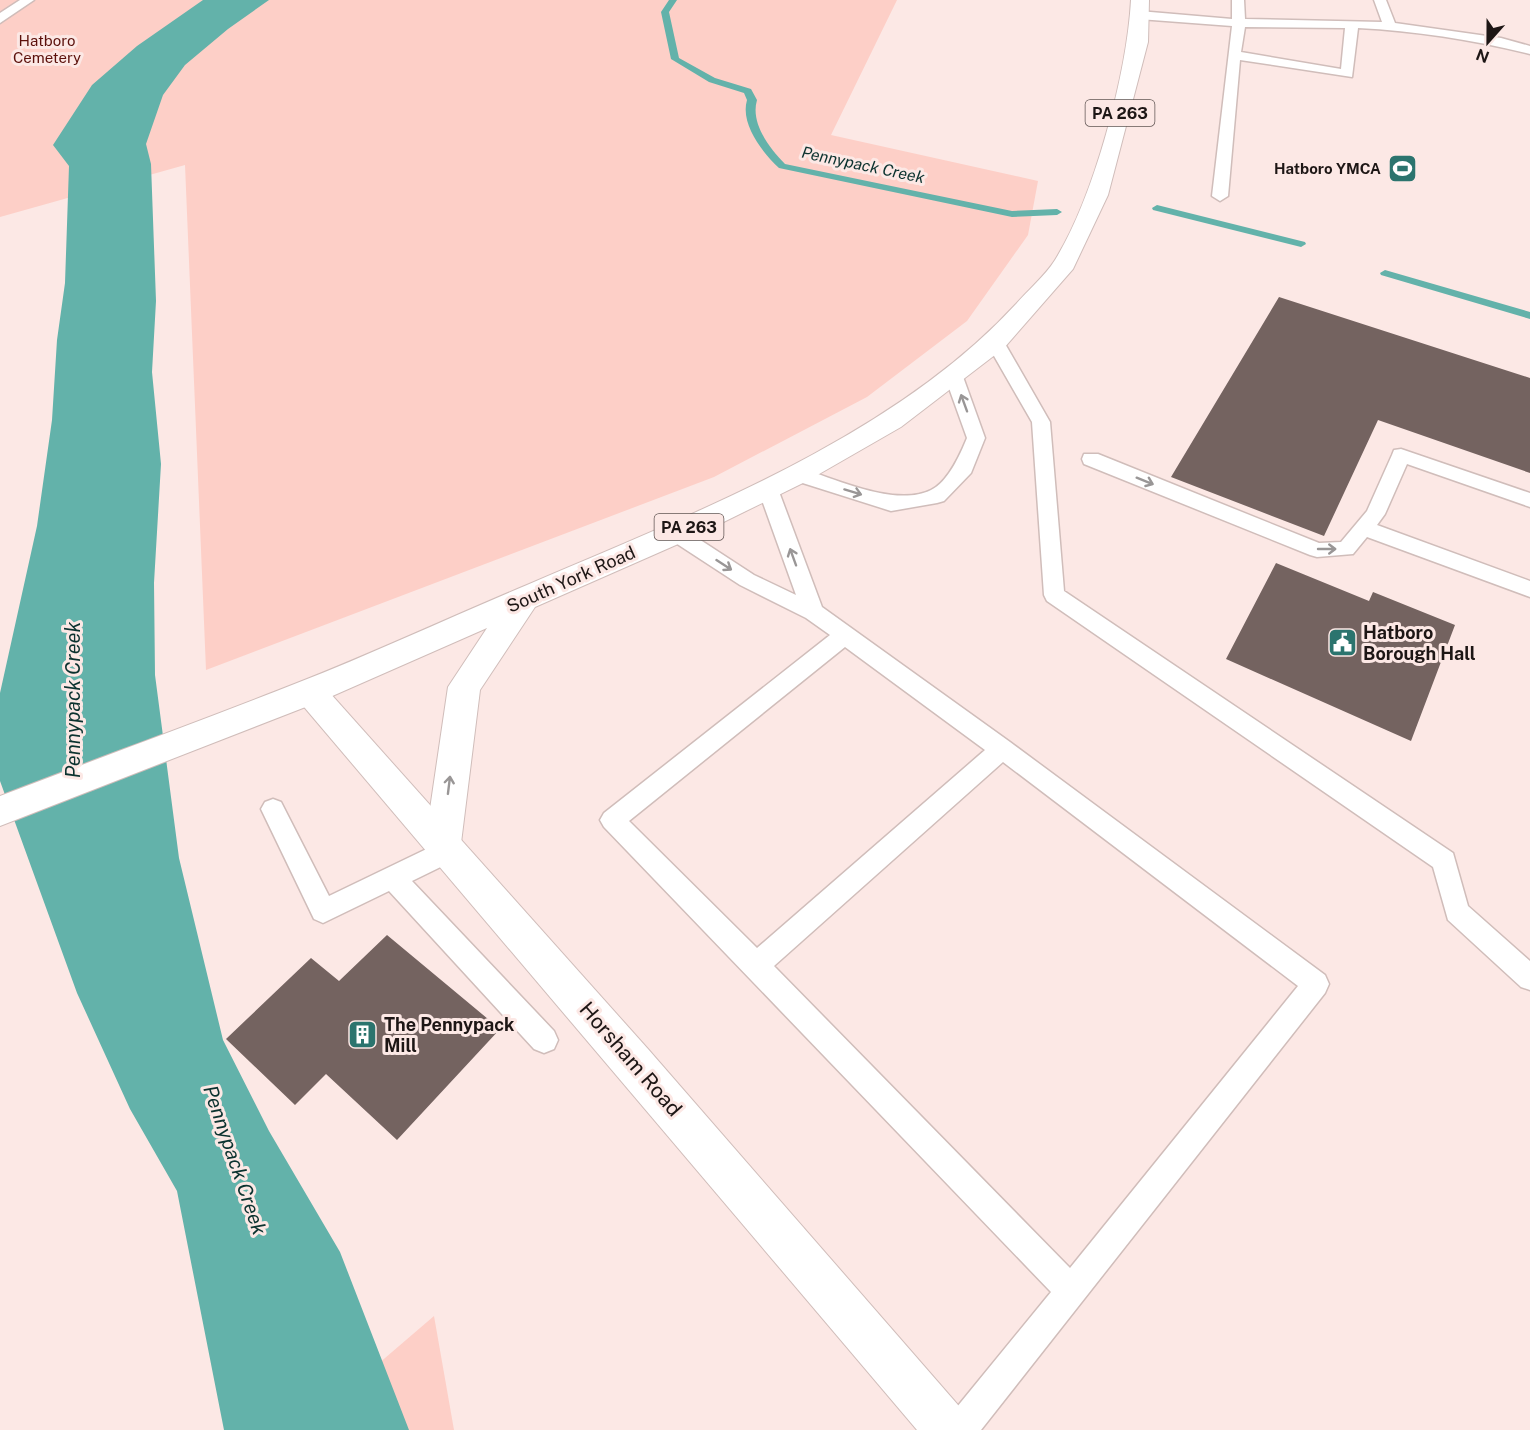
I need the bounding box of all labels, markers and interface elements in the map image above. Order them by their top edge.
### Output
north arrow [1458,12,1518,72]
park label: Hatboro Cemetery [13,32,81,66]
text: N [1474,44,1492,67]
road number: PA 263 [1086,100,1154,126]
water label: Pennypack Creek [800,143,927,187]
sports icon: Hatboro YMCA [1386,152,1418,184]
place label: Hatboro YMCA [1274,160,1381,177]
one-way arrow [957,395,968,413]
one-way arrow [1135,476,1154,487]
one-way arrow [843,487,862,498]
road number: PA 263 [654,514,724,540]
street label: South York Road [503,541,639,617]
one-way arrow [1316,544,1336,555]
one-way arrow [786,548,797,567]
one-way arrow [715,560,732,572]
water label: Pennypack Creek [61,622,85,778]
place label: Hatboro Borough Hall [1363,622,1476,664]
public building icon: Hatboro Borough Hall [1326,626,1358,658]
one-way arrow [444,776,455,796]
street label: Horsham Road [575,997,687,1121]
place label: The Pennypack Mill [384,1014,515,1056]
building icon: The Pennypack Mill [347,1018,379,1050]
water label: Pennypack Creek [198,1082,272,1238]

